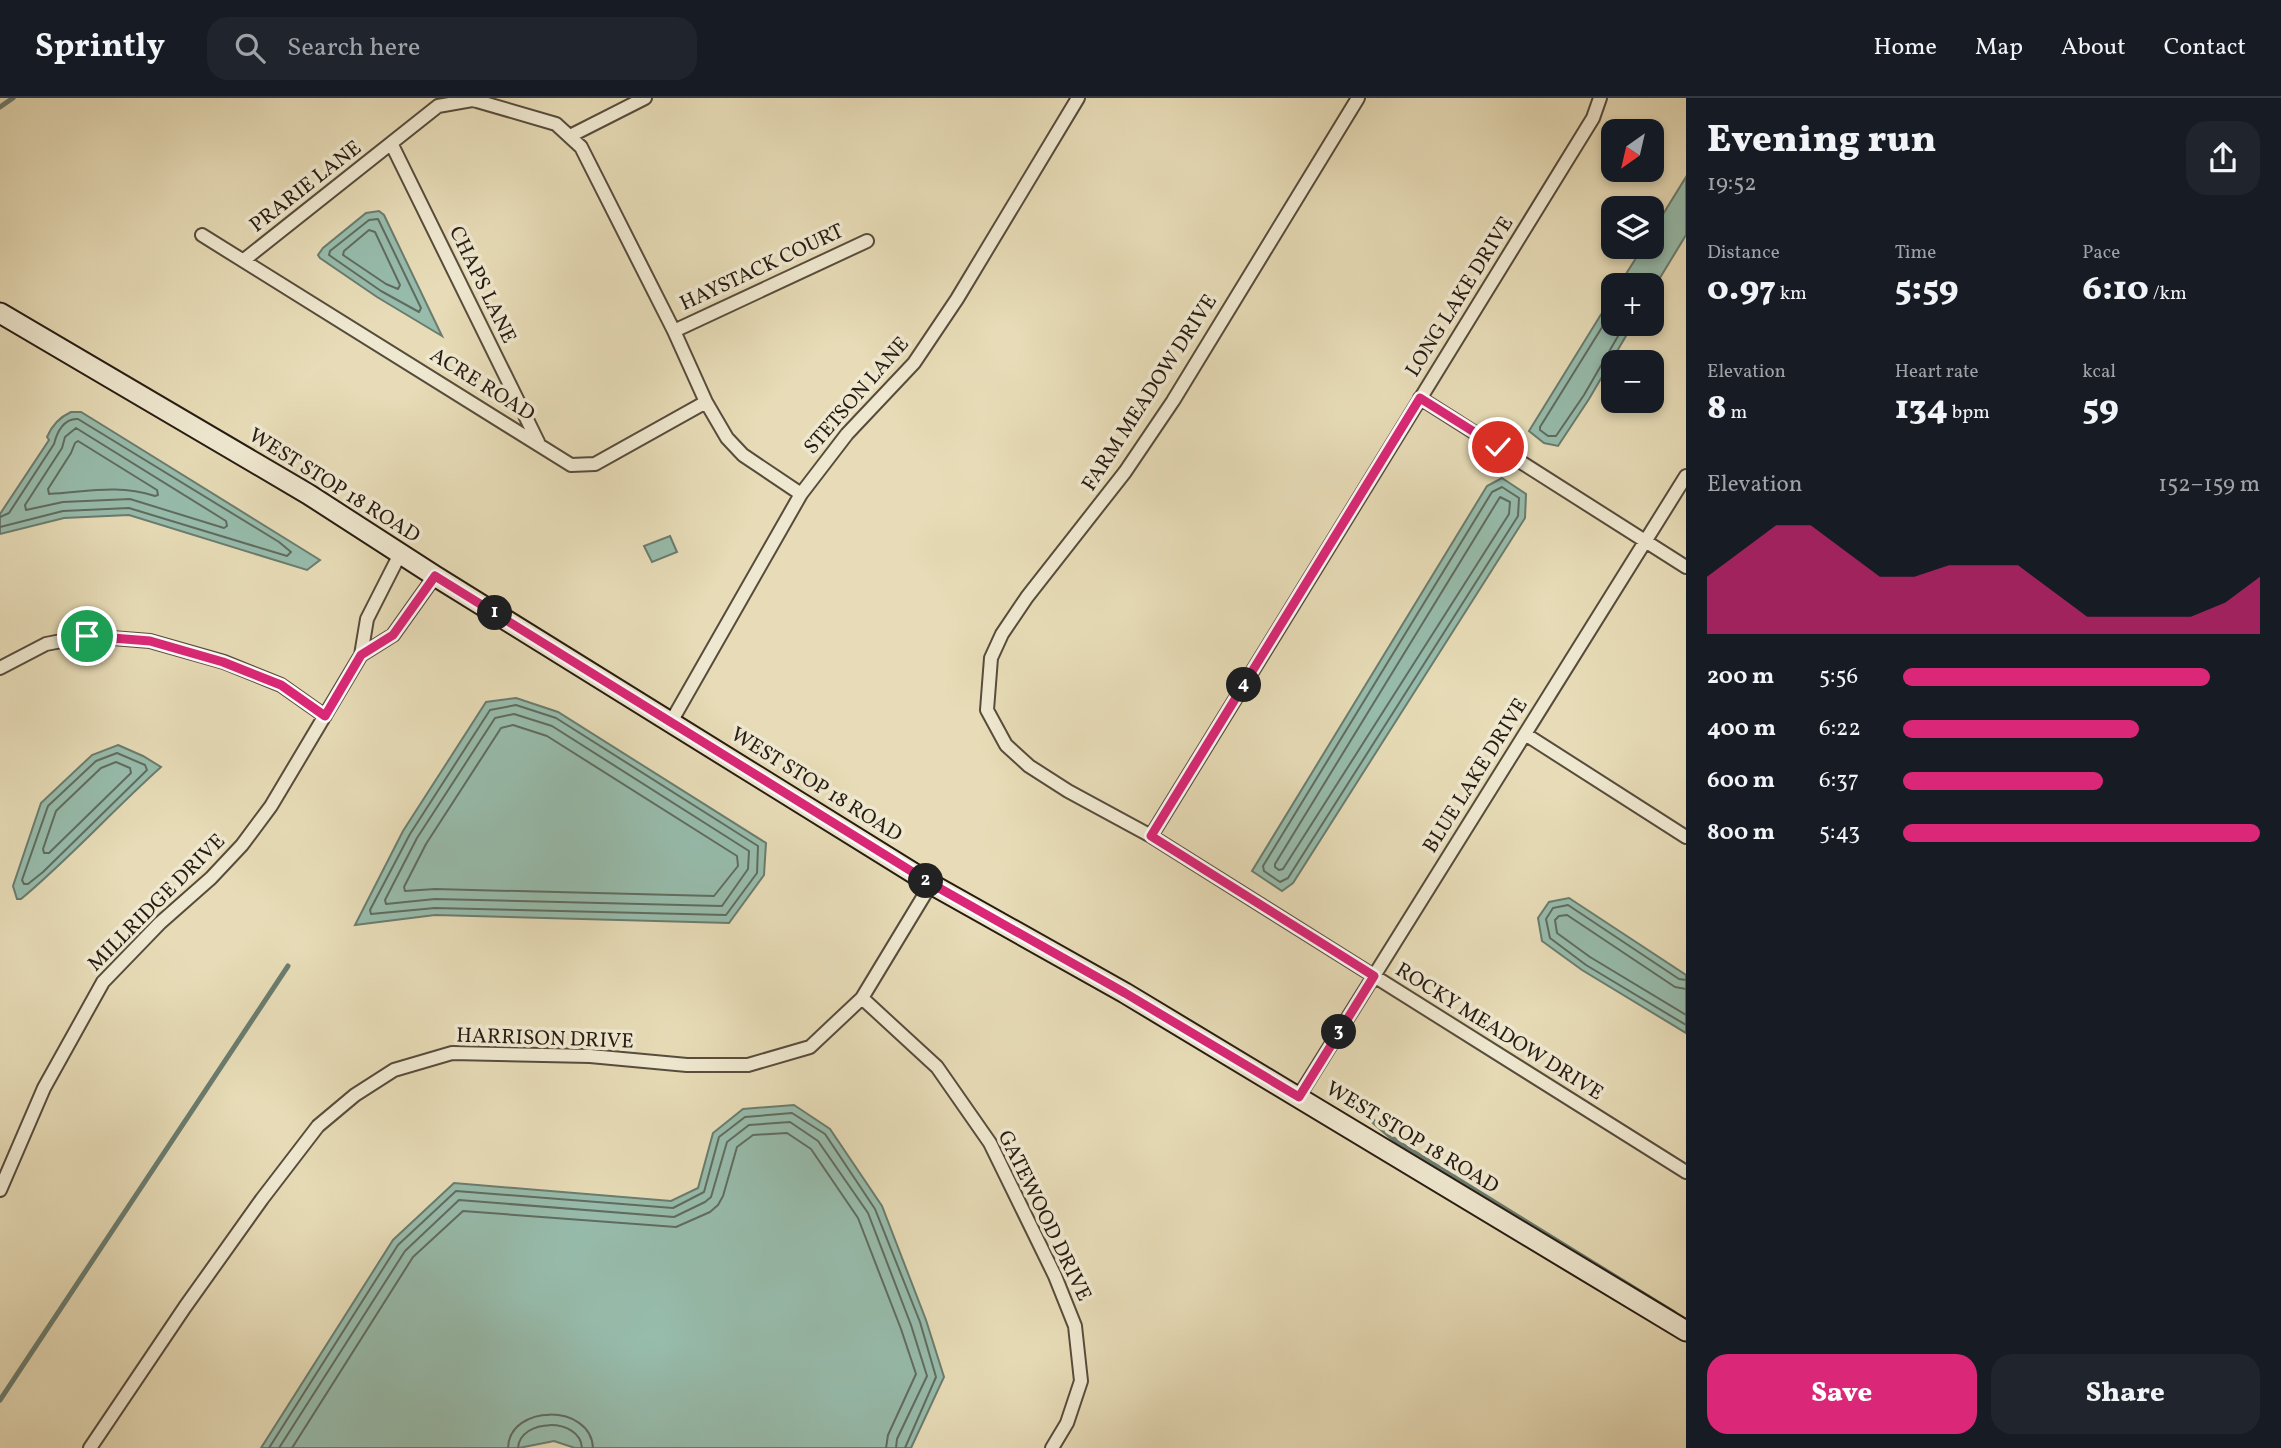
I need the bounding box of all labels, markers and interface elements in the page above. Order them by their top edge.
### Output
search box [207,17,697,80]
text: Sprintly [35,25,165,71]
icon: search [231,29,269,67]
text: Search here [287,30,420,66]
text: Home [1873,31,1937,65]
text: Map [1975,31,2023,65]
text: About [2061,31,2126,65]
text: Contact [2164,31,2246,65]
text: Evening run [1707,115,1937,168]
north arrow [1601,119,1664,182]
map controls [1601,119,1664,413]
button: share [2186,121,2260,195]
street label: PRARIE LANE [244,134,368,240]
text: 19:52 [1707,168,1757,200]
button: layers [1601,196,1664,259]
street label: LONG LAKE DRIVE [1399,211,1521,383]
street label: HAYSTACK COURT [675,217,849,319]
street label: CHAPS LANE [441,222,523,348]
text: Distance [1707,240,1780,266]
text: Time [1895,240,1936,266]
text: Pace [2082,240,2120,266]
text: 0.97 [1707,266,1776,314]
text: 5:59 [1895,266,1959,314]
text: 6:10 [2082,266,2149,314]
button: + [1601,273,1664,336]
text: km [1776,281,1807,307]
text: /km [2149,281,2187,307]
street label: FARM MEADOW DRIVE [1075,289,1225,497]
street label: STETSON LANE [798,331,916,461]
street label: ACRE ROAD [424,341,540,429]
button: − [1601,350,1664,413]
text: Elevation [1707,359,1786,385]
text: Heart rate [1895,359,1979,385]
text: kcal [2082,359,2116,385]
text: 8 [1707,385,1727,433]
text: 134 [1895,385,1948,433]
text: 59 [2082,385,2119,433]
text: m [1727,400,1747,426]
text: bpm [1948,400,1990,426]
pin [1468,417,1528,477]
street label: WEST STOP 18 ROAD [243,421,425,551]
icon: check [1479,428,1517,466]
text: Elevation [1707,469,1803,501]
text: 152–159 m [2158,469,2260,501]
pin: 1 [477,596,512,630]
text: 1 [491,599,498,625]
pin [57,606,117,666]
icon: arrive [68,617,106,655]
text: 200 m [1707,661,1774,693]
text: 5:56 [1819,661,1858,693]
pin: 4 [1226,668,1262,702]
text: 4 [1238,671,1249,697]
street label: BLUE LAKE DRIVE [1417,693,1535,859]
text: 400 m [1707,713,1776,745]
text: 6:22 [1819,713,1861,745]
street label: WEST STOP 18 ROAD [725,720,907,850]
text: 600 m [1707,765,1775,797]
text: 6:37 [1819,765,1859,797]
text: 800 m [1707,817,1775,849]
text: 5:43 [1819,817,1860,849]
street label: MILLRIDGE DRIVE [82,828,232,978]
pin: 2 [908,864,944,898]
text: 2 [921,867,930,893]
street label: ROCKY MEADOW DRIVE [1389,956,1609,1108]
pin: 3 [1322,1014,1356,1049]
text: 3 [1334,1018,1343,1044]
street label: HARRISON DRIVE [456,1021,634,1057]
street label: WEST STOP 18 ROAD [1320,1075,1504,1201]
street label: GATEWOOD DRIVE [990,1126,1098,1306]
button: Save [1707,1354,1977,1434]
button: Share [1991,1354,2260,1434]

